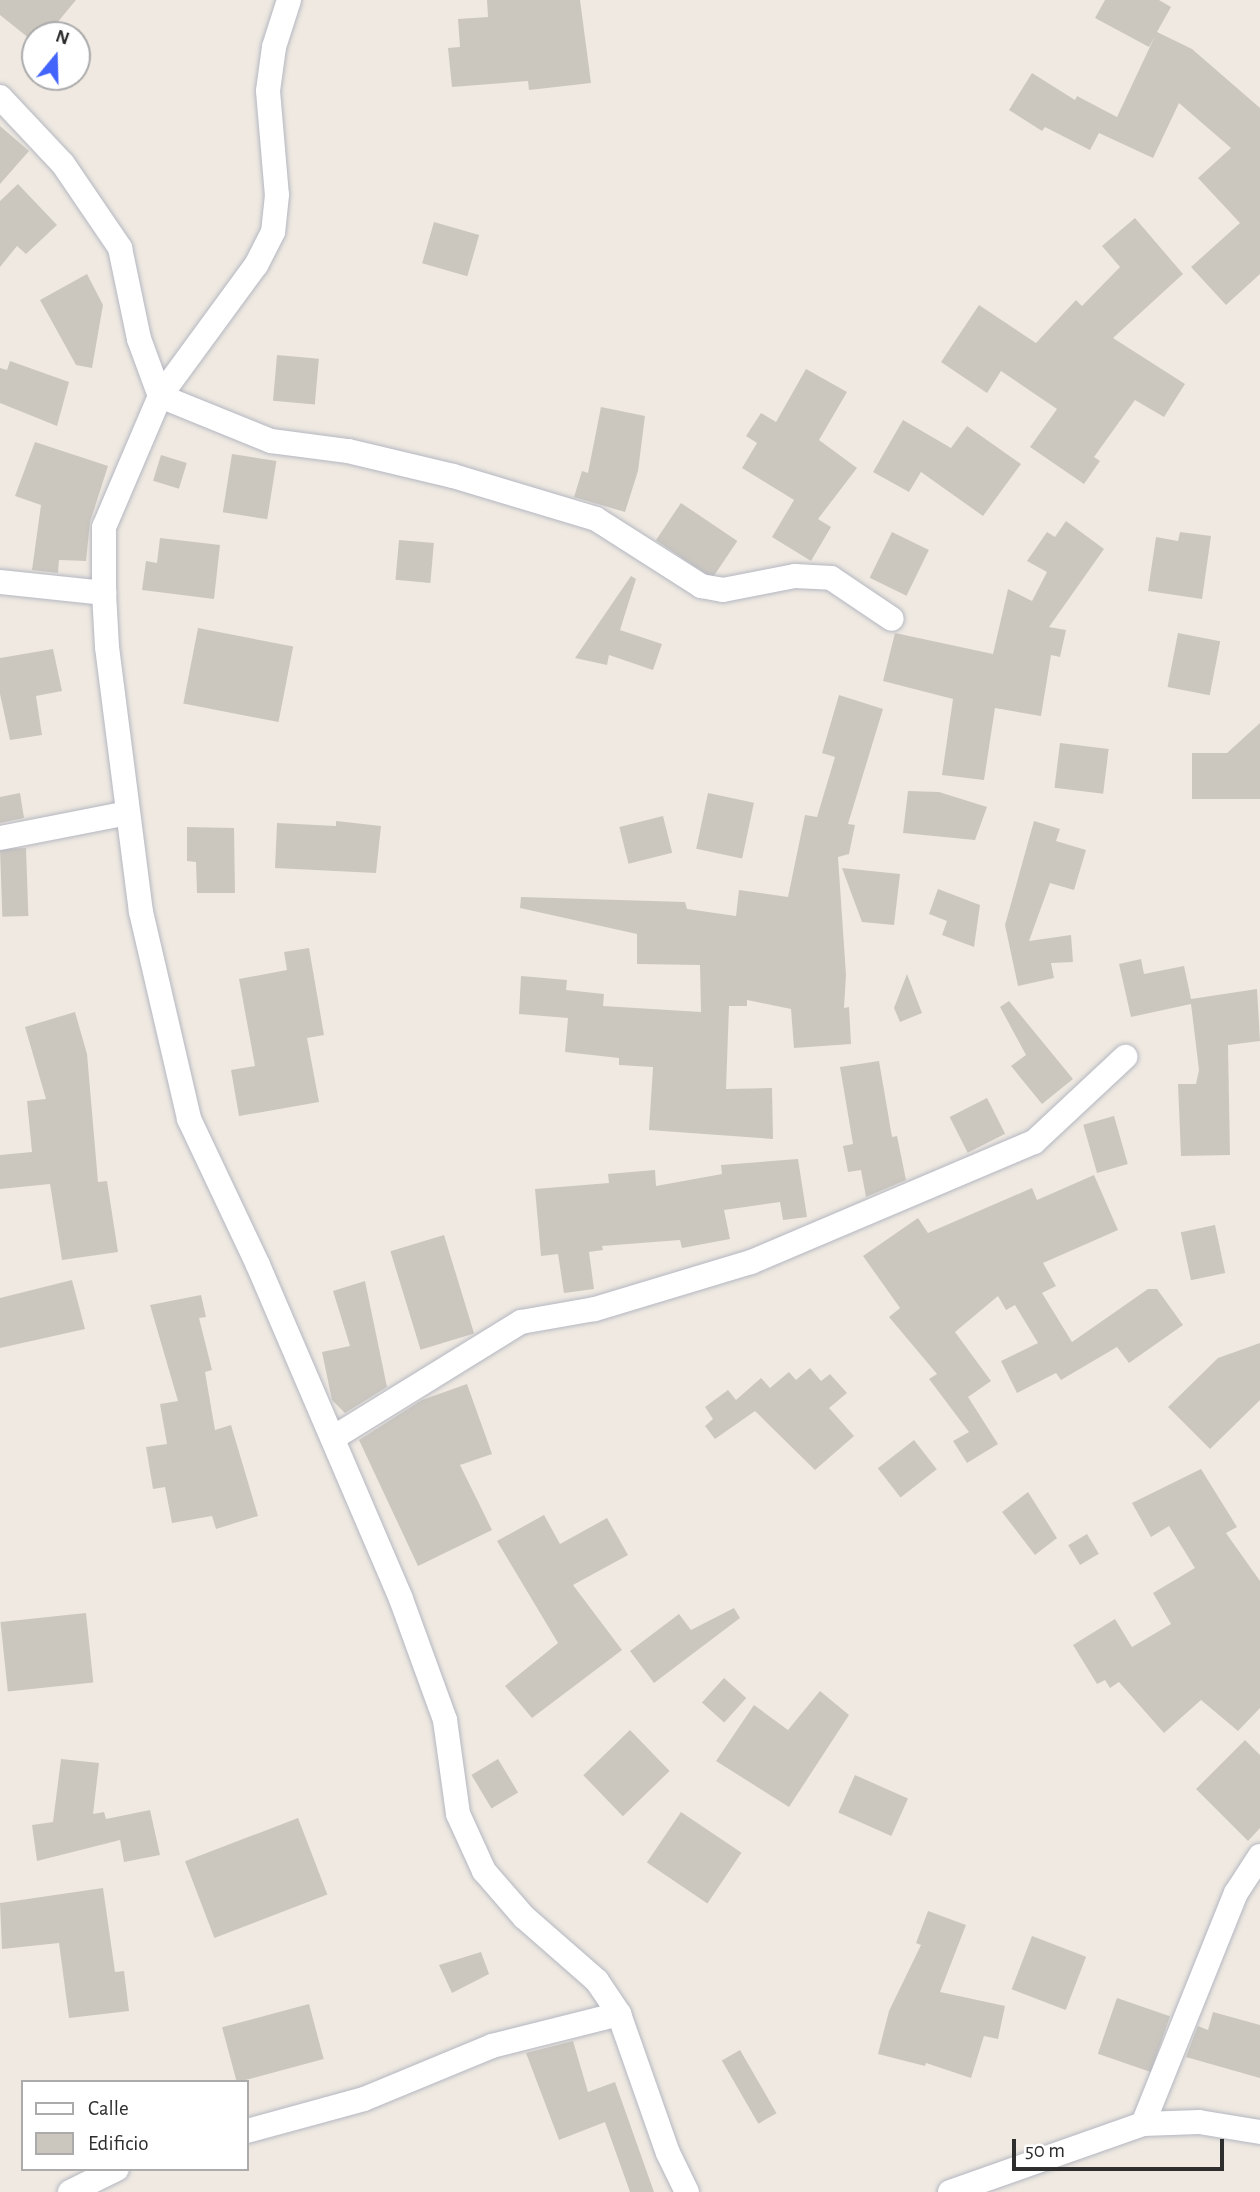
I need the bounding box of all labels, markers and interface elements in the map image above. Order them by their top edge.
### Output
north arrow [21,21,91,91]
text: N [53,26,72,49]
legend [21,2080,248,2171]
text: Calle [88,2098,129,2119]
scale bar [1015,2126,1227,2170]
text: Edificio [88,2133,149,2154]
text: 50 m [1025,2140,1065,2161]

